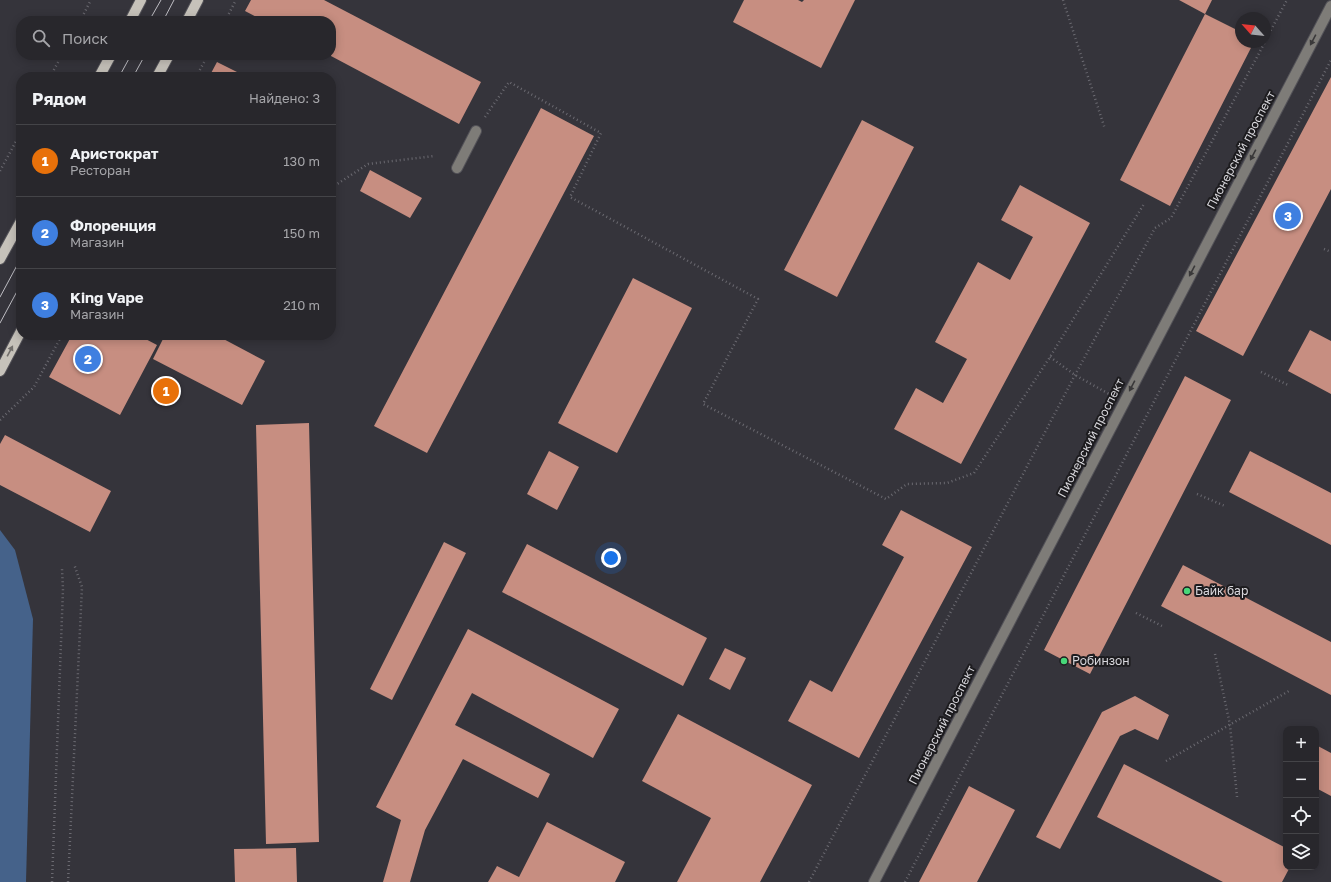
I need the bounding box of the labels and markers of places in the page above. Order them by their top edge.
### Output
pin: 3 [1275,201,1301,231]
pin: 2 [75,344,101,374]
pin: 1 [153,376,179,406]
place label: Байк бар [1195,583,1248,598]
marker: Байк бар [1182,586,1192,596]
place label: Робинзон [1072,653,1130,668]
marker: Робинзон [1059,656,1069,666]

